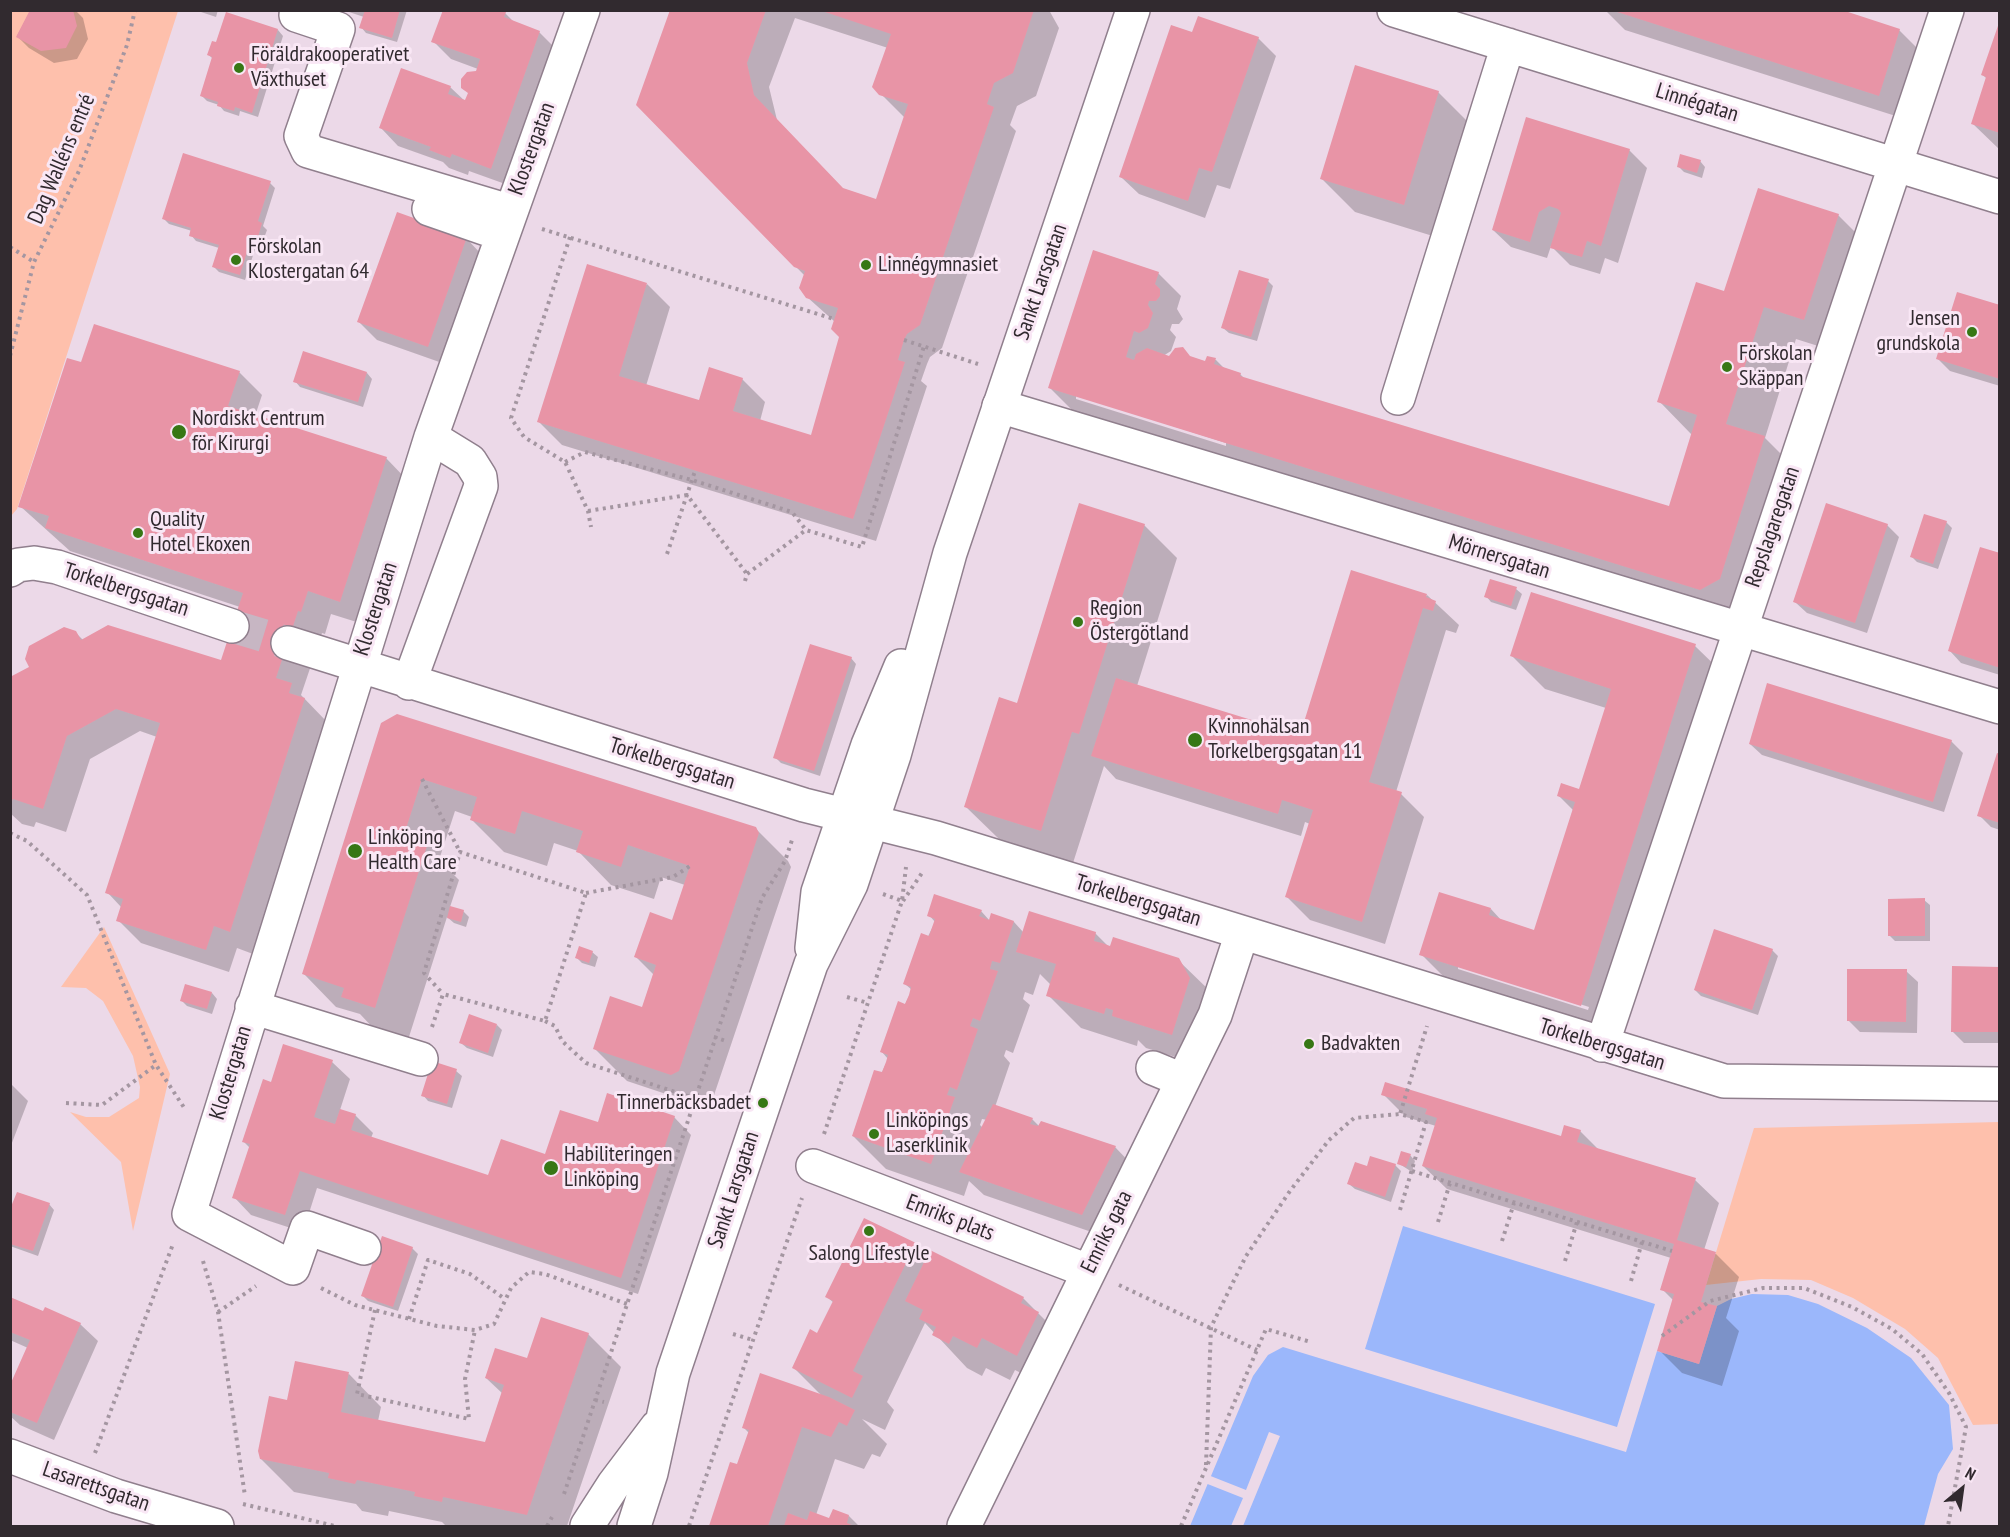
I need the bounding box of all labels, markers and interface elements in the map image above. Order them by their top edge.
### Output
place label: Föräldrakooperativet Växthuset [251,42,409,94]
marker: Föräldrakooperativet Växthuset [232,61,246,75]
street label: Linnégatan [1653,78,1741,128]
street label: Dag Walléns entré [23,90,101,228]
street label: Klostergatan [503,99,561,199]
street label: Sankt Larsgatan [1009,220,1073,344]
place label: Förskolan Klostergatan 64 [248,234,369,286]
place label: Linnégymnasiet [878,252,998,278]
marker: Förskolan Klostergatan 64 [229,253,243,267]
marker: Linnégymnasiet [859,258,873,272]
place label: Jensen grundskola [1877,306,1960,358]
marker: Jensen grundskola [1965,325,1979,339]
place label: Förskolan Skäppan [1739,341,1812,392]
marker: Förskolan Skäppan [1720,360,1734,374]
place label: Nordiskt Centrum för Kirurgi [192,406,325,458]
marker: Nordiskt Centrum för Kirurgi [170,423,188,441]
street label: Repslagaregatan [1740,463,1806,591]
place label: Quality Hotel Ekoxen [150,507,250,558]
marker: Quality Hotel Ekoxen [131,526,145,540]
street label: Mörnersgatan [1445,529,1553,585]
street label: Torkelbergsgatan [60,557,192,623]
street label: Klostergatan [349,559,403,659]
place label: Region Östergötland [1090,596,1189,648]
marker: Region Östergötland [1071,615,1085,629]
place label: Kvinnohälsan Torkelbergsgatan 11 [1208,714,1363,766]
marker: Kvinnohälsan Torkelbergsgatan 11 [1186,731,1204,749]
street label: Torkelbergsgatan [606,732,738,796]
place label: Linköping Health Care [368,825,457,876]
marker: Linköping Health Care [346,842,364,860]
street label: Torkelbergsgatan [1072,869,1204,933]
street label: Torkelbergsgatan [1536,1013,1668,1077]
street label: Klostergatan [204,1023,258,1123]
place label: Badvakten [1321,1031,1400,1057]
marker: Badvakten [1302,1037,1316,1051]
place label: Tinnerbäcksbadet [617,1090,751,1116]
marker: Tinnerbäcksbadet [756,1096,770,1110]
place label: Linköpings Laserklinik [886,1108,968,1160]
marker: Linköpings Laserklinik [867,1127,881,1141]
street label: Sankt Larsgatan [703,1128,765,1252]
place label: Habiliteringen Linköping [564,1142,672,1194]
marker: Habiliteringen Linköping [542,1159,560,1177]
street label: Emriks gata [1076,1187,1138,1277]
street label: Emriks plats [902,1189,998,1247]
marker: Salong Lifestyle [862,1224,876,1238]
place label: Salong Lifestyle [809,1241,929,1267]
street label: Lasarettsgatan [39,1456,153,1518]
north arrow [1932,1459,1992,1519]
text: N [1962,1462,1979,1484]

